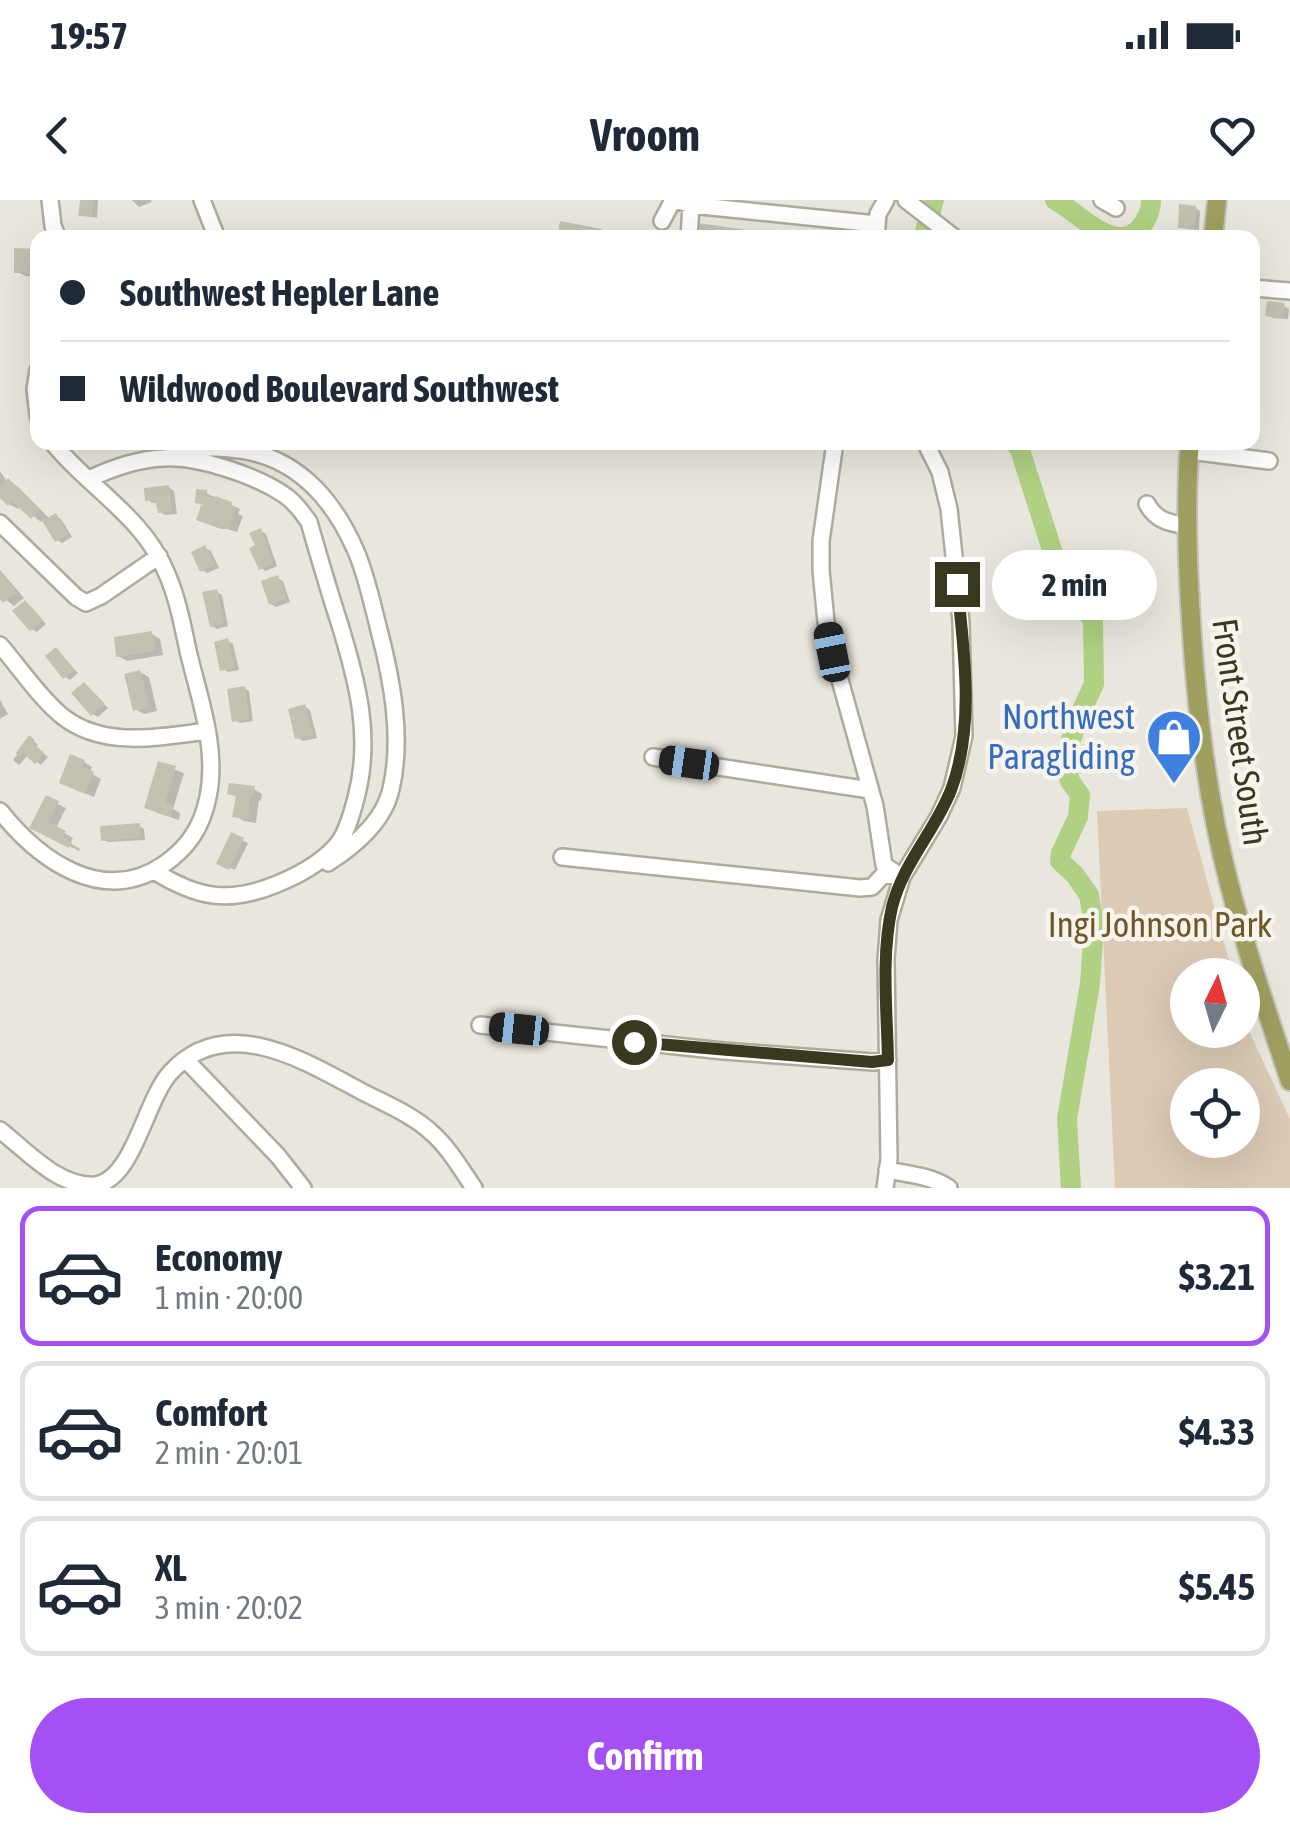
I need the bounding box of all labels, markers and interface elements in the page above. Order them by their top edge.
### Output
text: 19:57 [50,14,128,57]
icon: back [30,108,85,163]
icon: heart [1205,108,1260,163]
text: Vroom [590,109,700,161]
text: Southwest Hepler Lane [120,271,439,314]
text: Wildwood Boulevard Southwest [120,367,559,410]
callout: 2 min [992,549,1157,619]
route end [935,562,980,607]
text: 2 min [1042,566,1107,603]
street label: Front Street South [1205,616,1277,848]
car [812,620,852,684]
place label: Northwest Paragliding [987,696,1135,776]
shop icon: Northwest Paragliding [1144,707,1204,786]
car [657,744,721,782]
park label: Ingi Johnson Park [1048,904,1272,944]
north arrow [1170,958,1260,1048]
map controls [1170,958,1260,1158]
car [488,1011,550,1047]
route start [612,1020,657,1065]
button: locate [1170,1068,1260,1158]
icon: car [35,1231,125,1321]
text: Economy [155,1236,282,1279]
text: $3.21 [1179,1255,1255,1298]
text: 1 min · 20:00 [155,1279,303,1316]
icon: car [35,1386,125,1476]
text: Comfort [155,1391,267,1434]
text: $4.33 [1179,1410,1255,1453]
text: 2 min · 20:01 [155,1434,303,1471]
icon: car [35,1541,125,1631]
text: XL [155,1546,187,1589]
text: $5.45 [1179,1565,1255,1608]
text: 3 min · 20:02 [155,1589,303,1626]
button: Confirm [30,1698,1260,1813]

